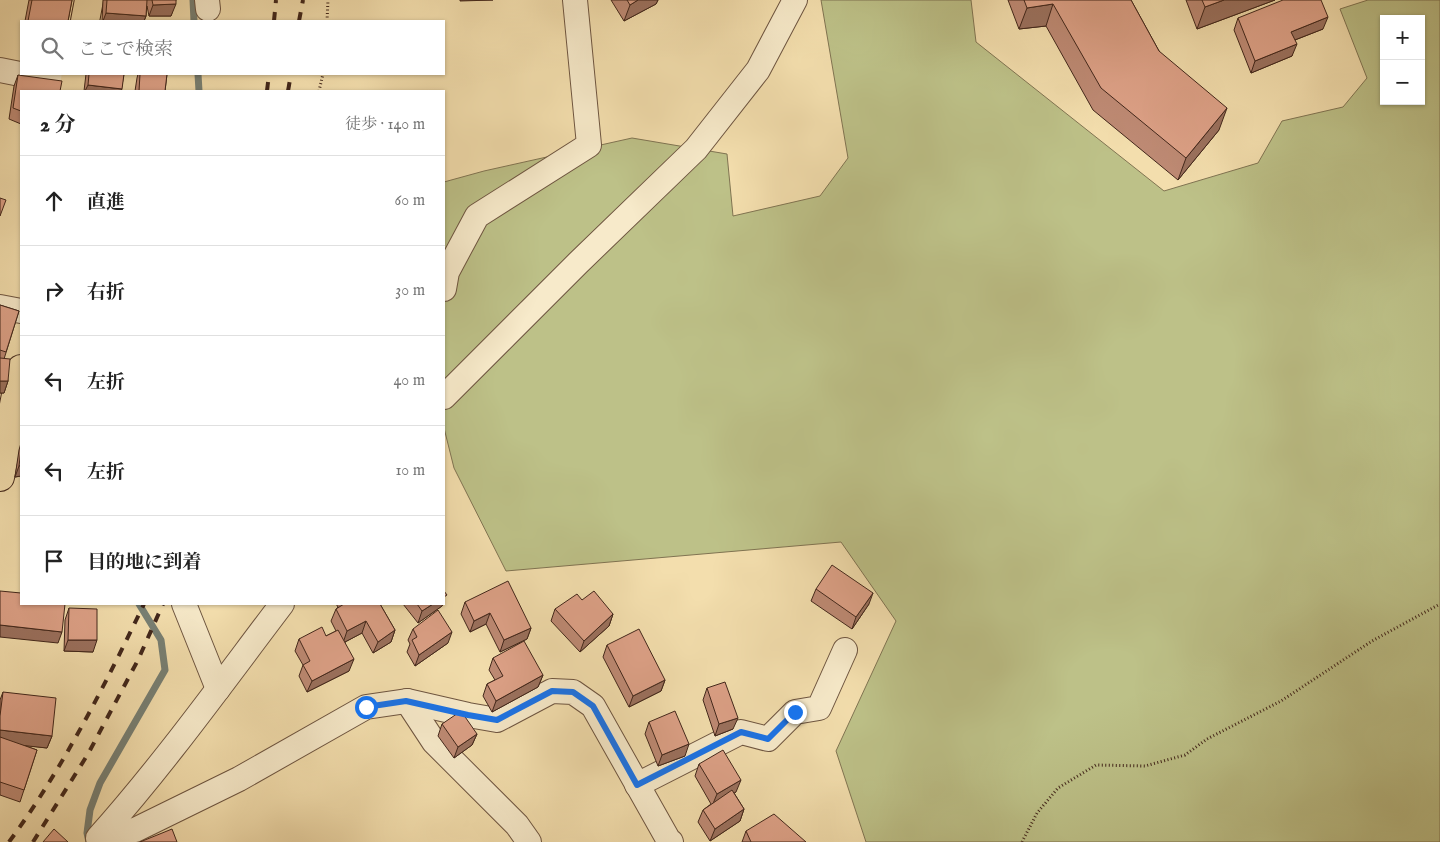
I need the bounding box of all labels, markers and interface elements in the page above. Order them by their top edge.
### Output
map controls [1380,15,1425,105]
button: + [1380,15,1425,60]
search box [20,20,445,75]
icon: search [38,34,66,62]
text: ここで検索 [78,38,173,62]
button: − [1380,60,1425,105]
text: 2 分 [40,112,75,139]
text: 徒歩 · 140 m [345,115,425,135]
icon: ahead [40,187,68,215]
text: 直進 [87,191,125,215]
text: 60 m [395,191,425,211]
icon: right [40,277,68,305]
text: 右折 [87,281,125,305]
text: 30 m [395,281,425,301]
icon: left [40,367,68,395]
text: 左折 [87,371,125,395]
text: 40 m [393,371,425,391]
icon: left [40,457,68,485]
text: 左折 [87,461,125,485]
text: 10 m [395,461,425,481]
icon: arrive [40,547,68,575]
text: 目的地に到着 [87,551,201,575]
route start [355,696,378,719]
route end [784,701,807,724]

